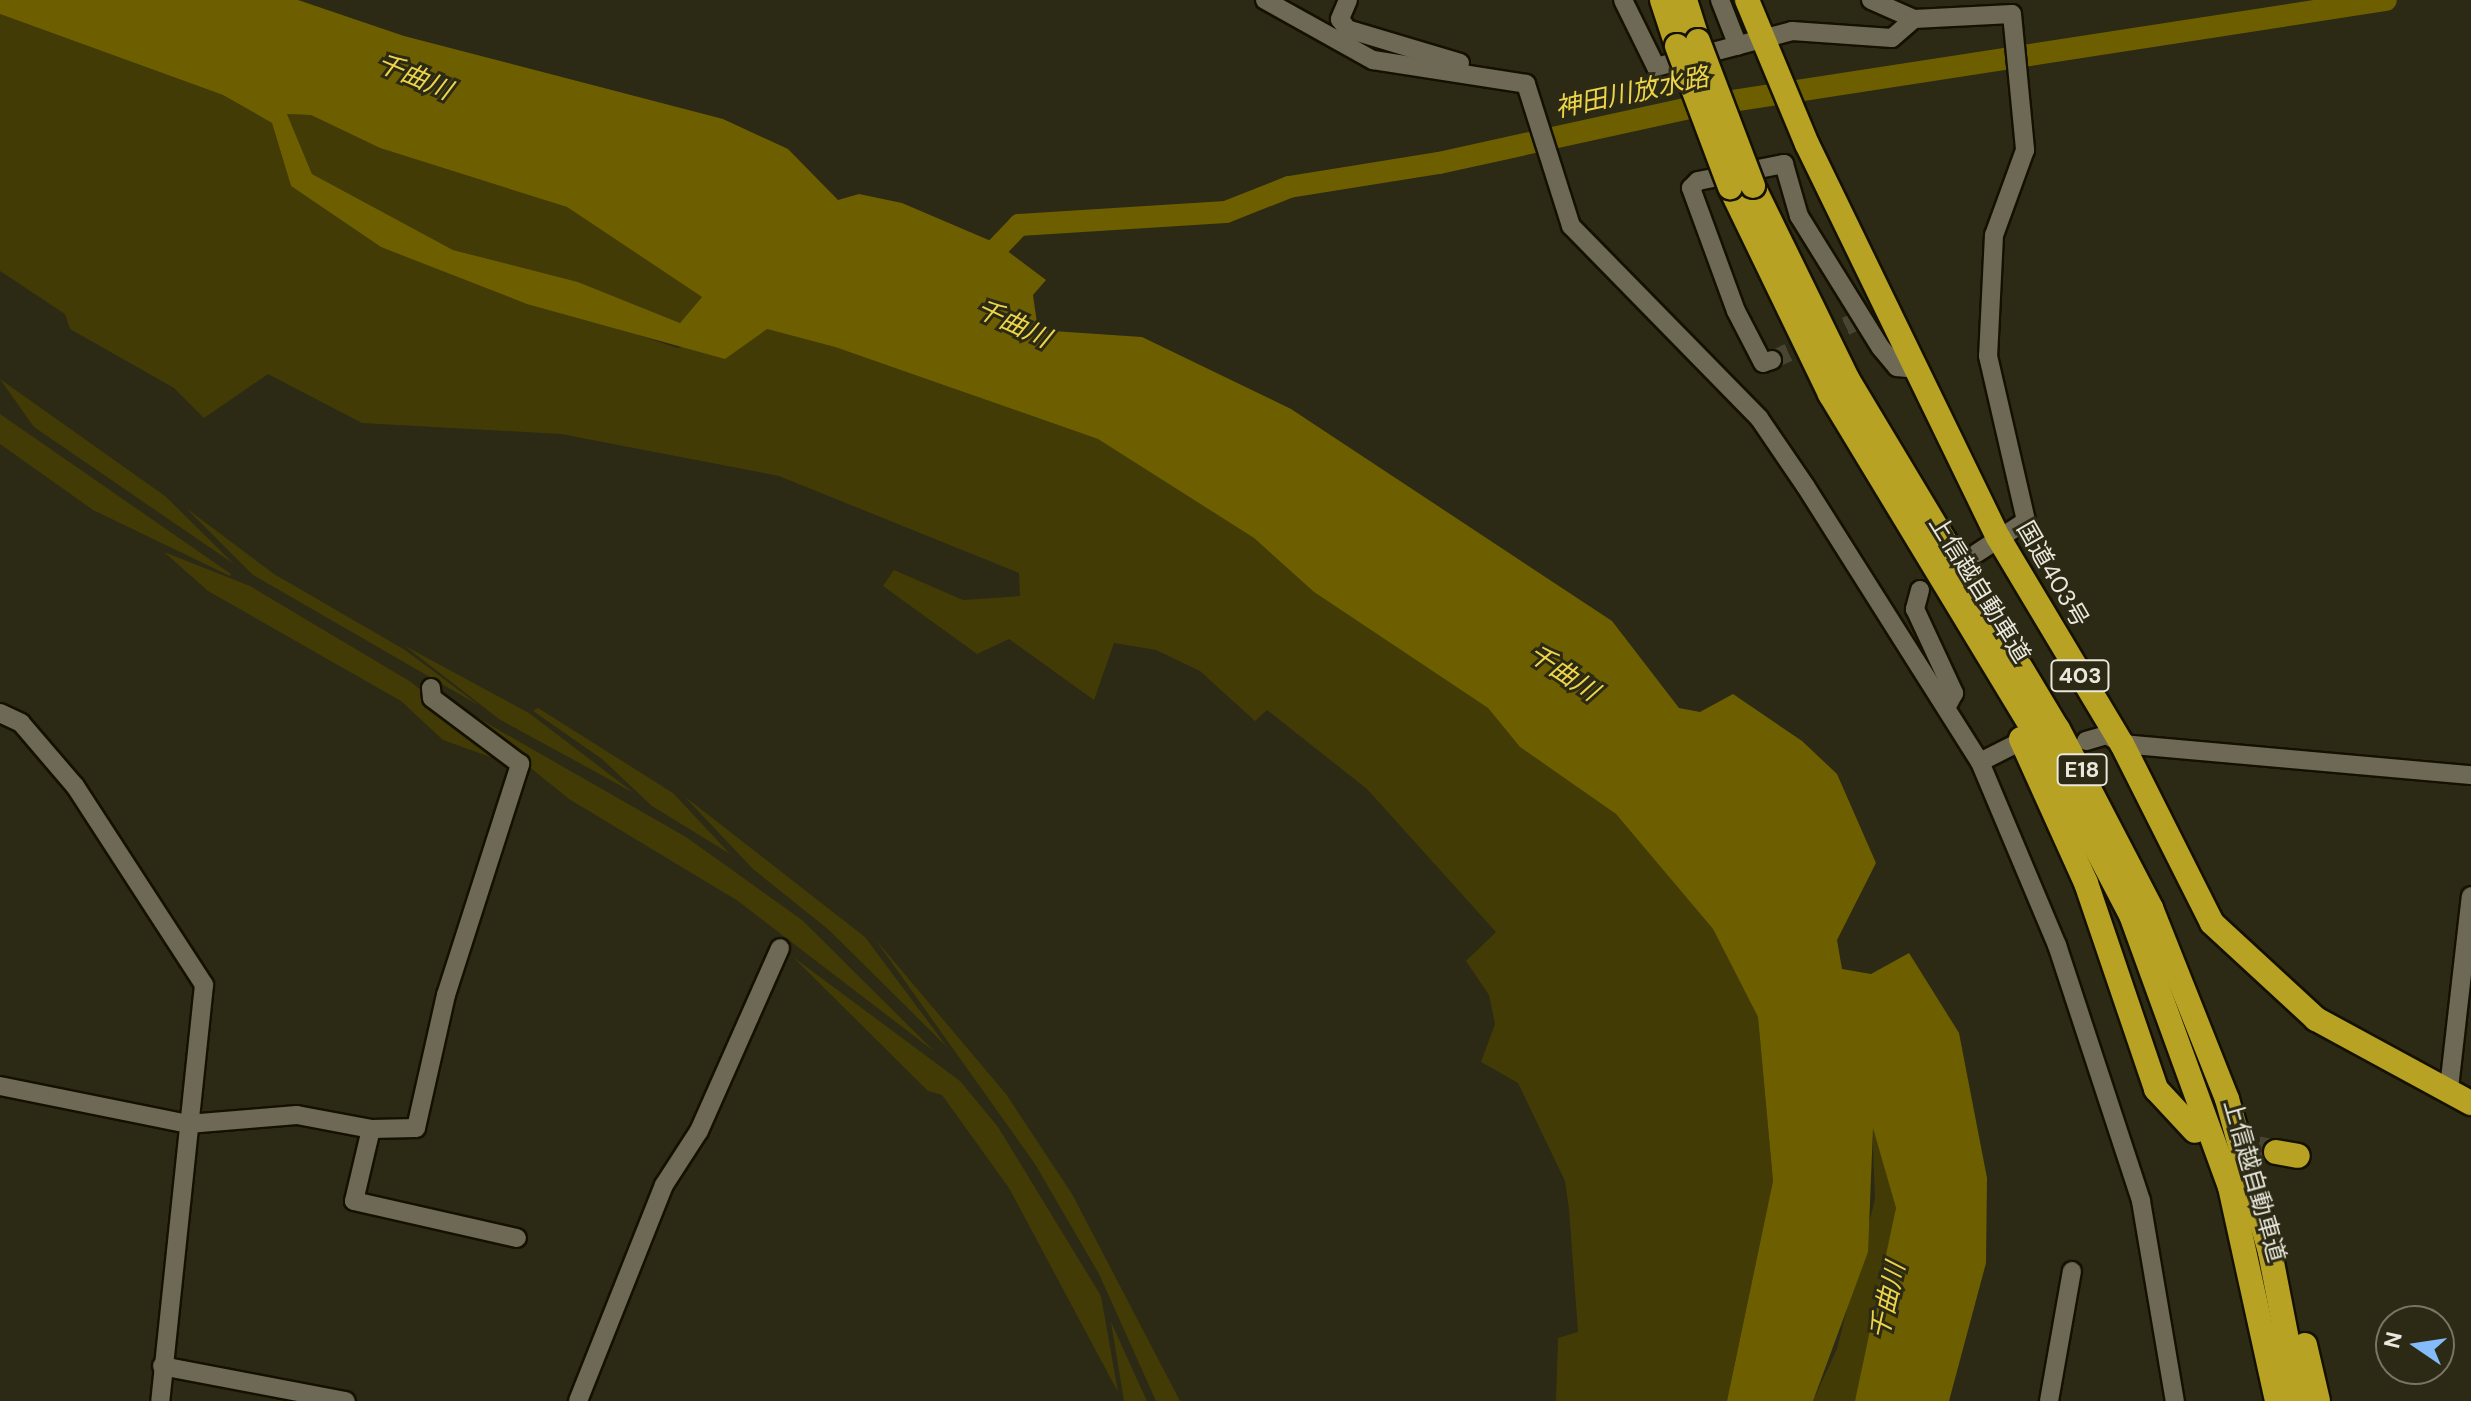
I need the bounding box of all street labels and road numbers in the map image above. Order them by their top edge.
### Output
street label: 上信越自動車道 [1923,510,2037,668]
street label: 国道403号 [2011,516,2095,632]
road number: 403 [2050,658,2110,694]
road number: E18 [2056,752,2108,788]
street label: 上信越自動車道 [2218,1096,2292,1266]

